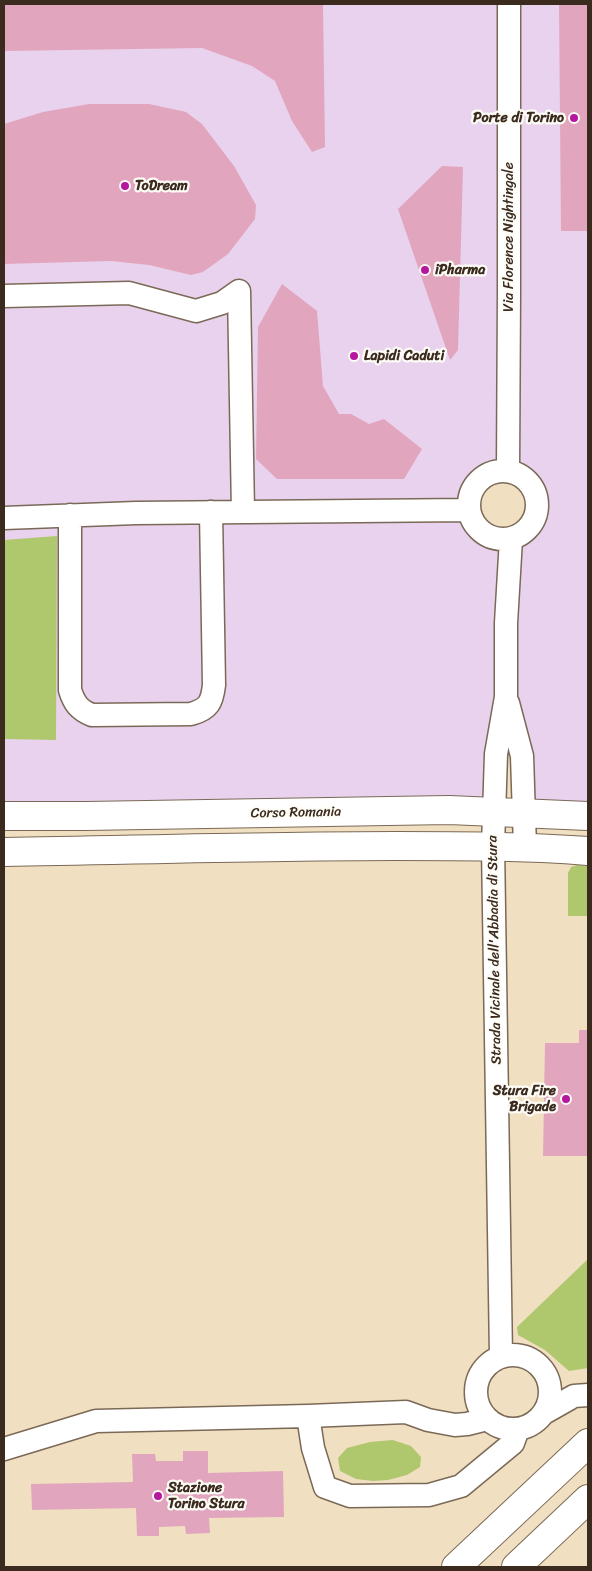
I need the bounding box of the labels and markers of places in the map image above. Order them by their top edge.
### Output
place label: Porte di Torino [473,110,564,126]
marker: Porte di Torino [568,112,580,124]
place label: ToDream [135,178,188,194]
marker: ToDream [119,180,131,192]
place label: iPharma [435,262,485,278]
marker: iPharma [419,264,431,276]
place label: Lapidi Caduti [364,348,444,364]
marker: Lapidi Caduti [348,350,360,362]
place label: Stura Fire Brigade [493,1083,556,1116]
marker: Stura Fire Brigade [560,1093,572,1105]
place label: Stazione Torino Stura [168,1480,245,1512]
marker: Stazione Torino Stura [152,1490,164,1502]

